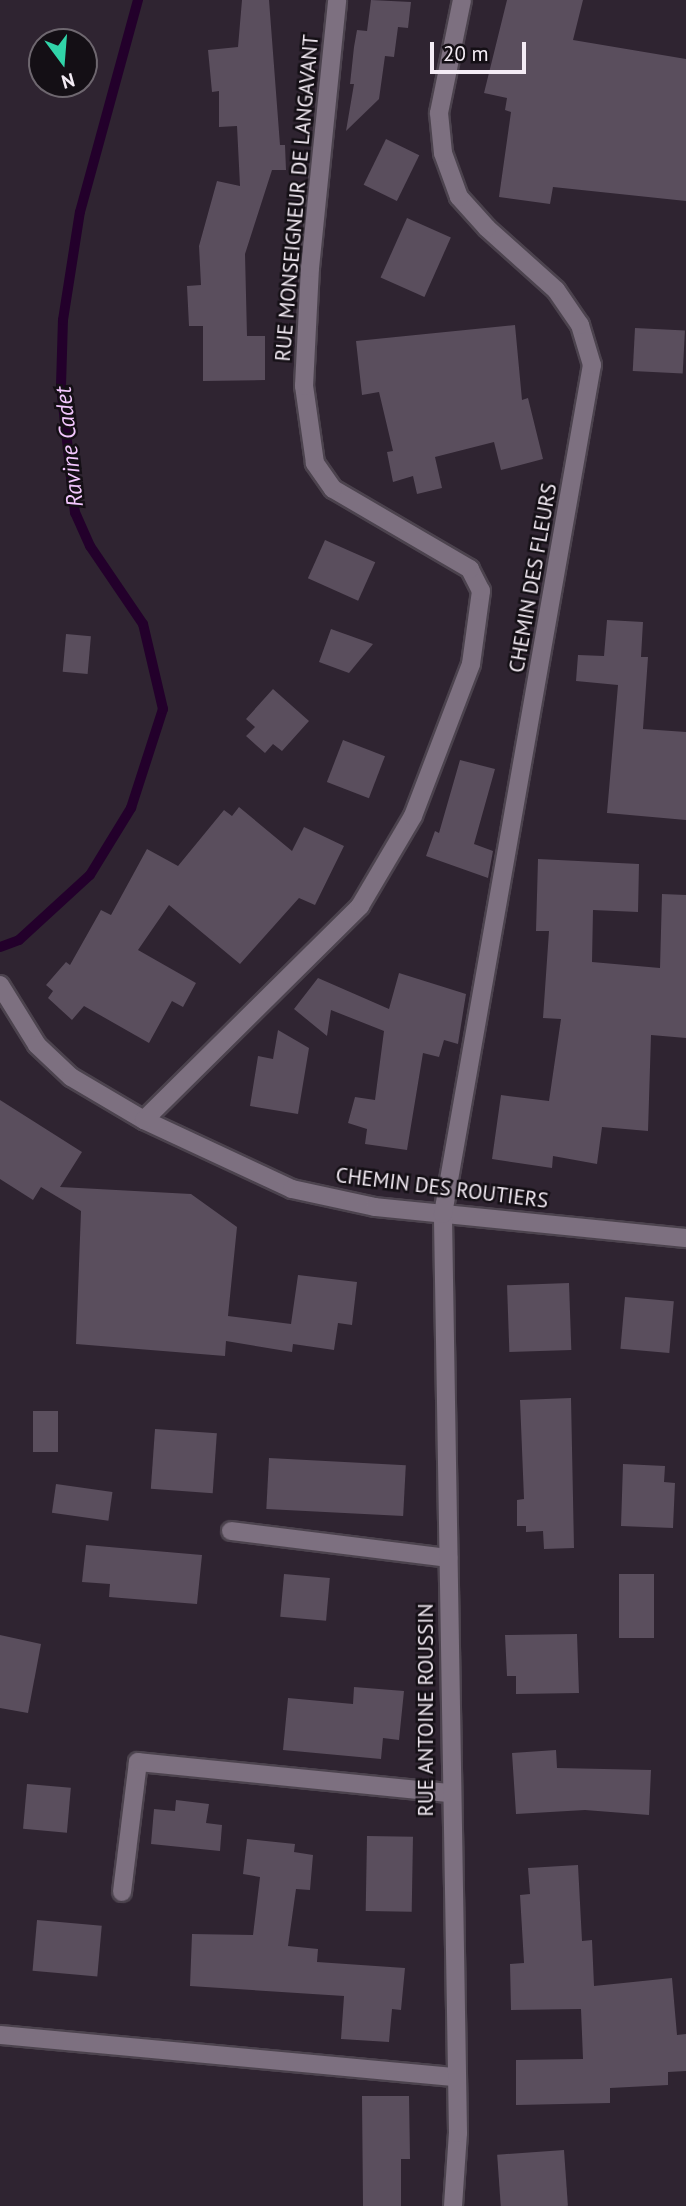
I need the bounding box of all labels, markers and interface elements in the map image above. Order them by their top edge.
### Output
north arrow [28,28,98,98]
scale bar [434,28,530,72]
street label: RUE MONSEIGNEUR DE LANGAVANT [270,34,324,362]
text: 20 m [443,40,489,67]
text: N [59,68,78,95]
water label: Ravine Cadet [49,386,89,508]
street label: CHEMIN DES FLEURS [504,481,562,675]
street label: CHEMIN DES ROUTIERS [334,1162,550,1214]
street label: RUE ANTOINE ROUSSIN [413,1603,439,1817]

